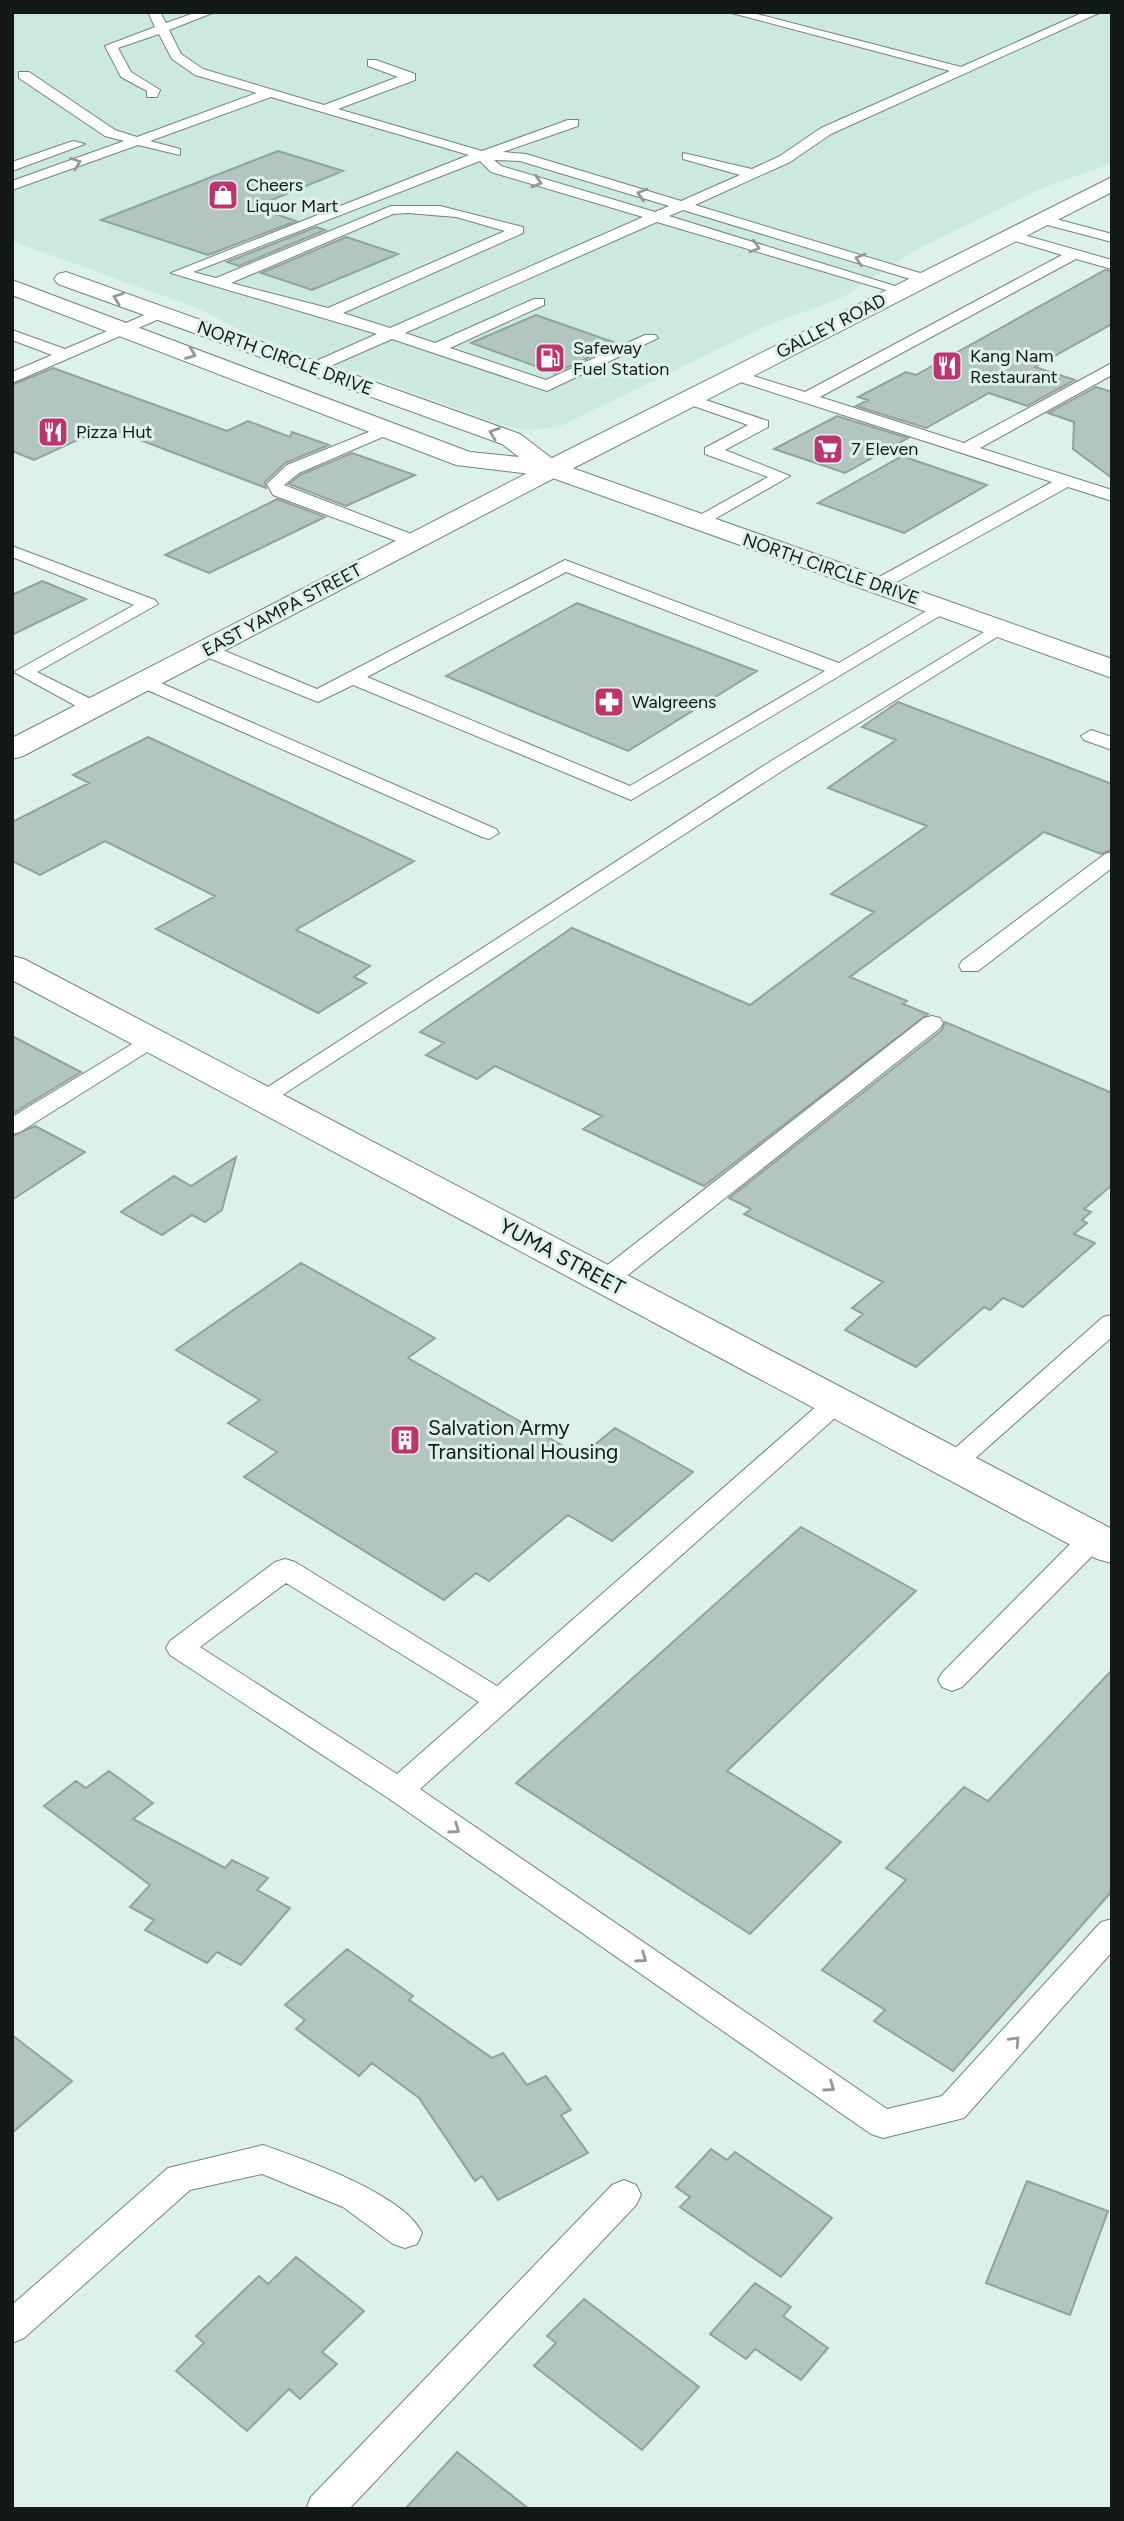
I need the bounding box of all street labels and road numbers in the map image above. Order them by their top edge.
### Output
street label: GALLEY ROAD [772,289,890,363]
street label: NORTH CIRCLE DRIVE [194,316,376,400]
street label: NORTH CIRCLE DRIVE [740,528,922,610]
street label: EAST YAMPA STREET [199,559,365,661]
street label: YUMA STREET [495,1213,630,1300]

